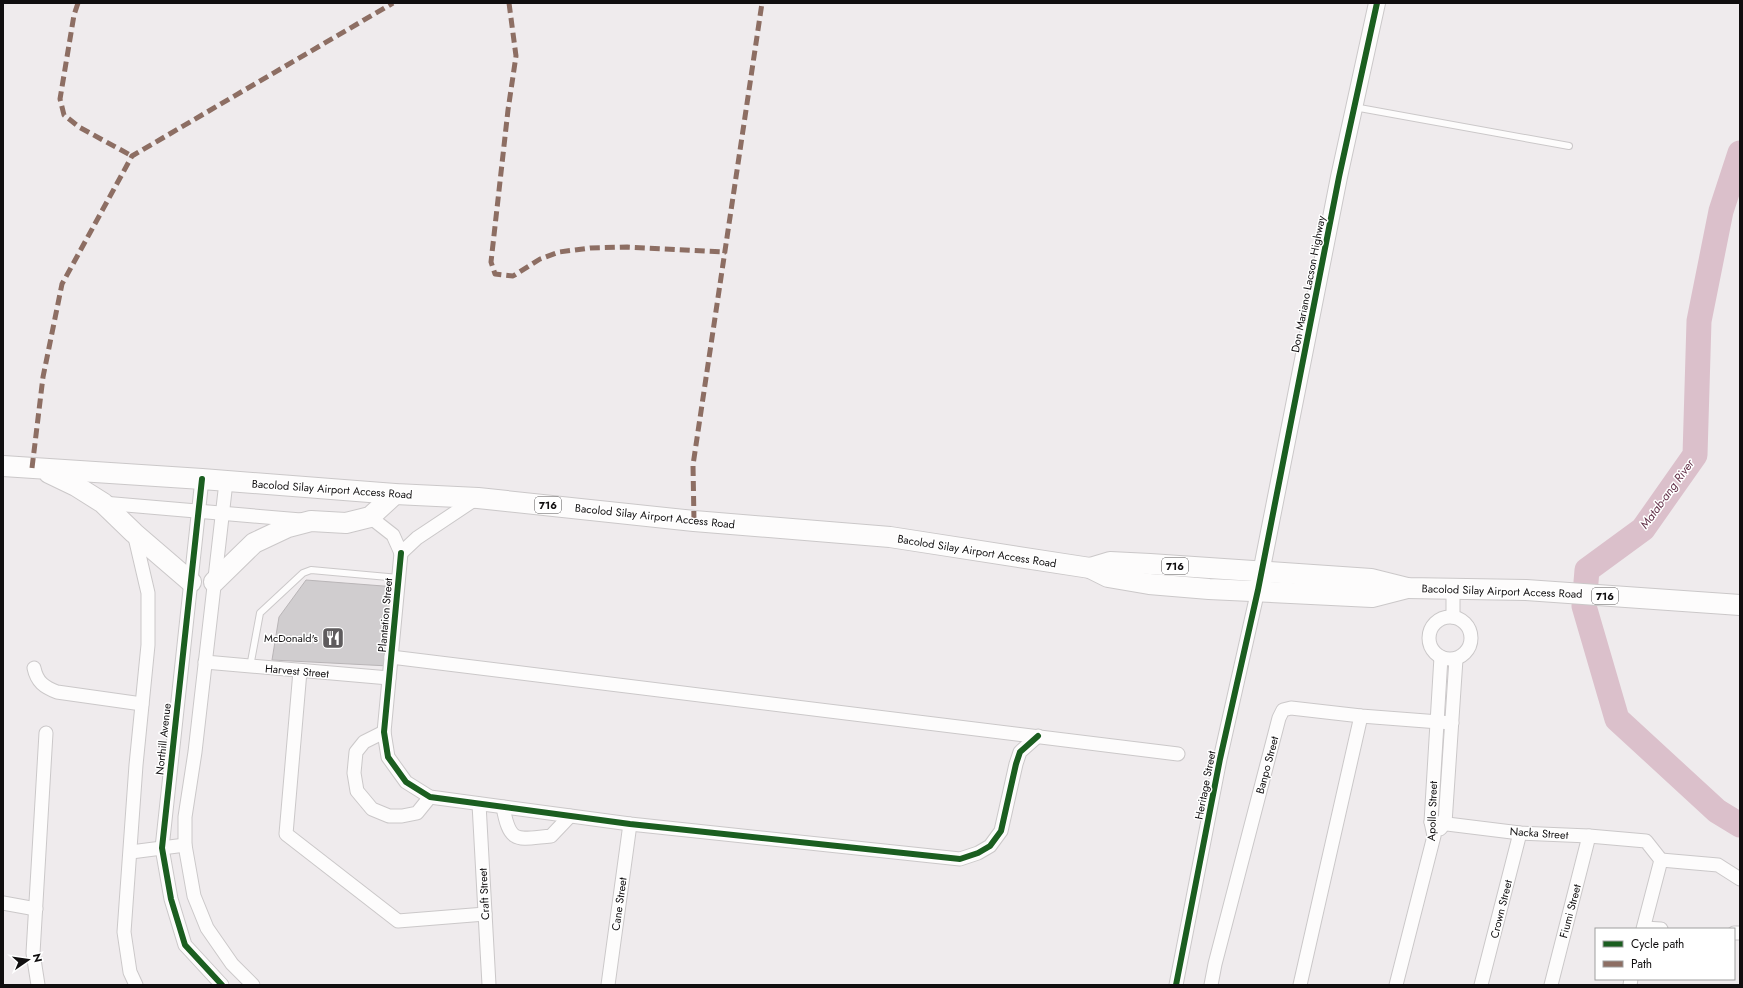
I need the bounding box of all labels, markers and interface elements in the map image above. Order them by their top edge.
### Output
street label: Don Mariano Lacson Highway [1287,214,1329,354]
water label: Matab-ang River [1636,455,1699,532]
street label: Bacolod Silay Airport Access Road [251,475,413,503]
road number: 716 [535,497,561,513]
street label: Bacolod Silay Airport Access Road [574,500,736,532]
street label: Bacolod Silay Airport Access Road [896,531,1058,571]
road number: 716 [1162,558,1188,574]
street label: Plantation Street [374,577,396,653]
street label: Bacolod Silay Airport Access Road [1421,580,1583,602]
road number: 716 [1592,588,1618,604]
restaurant icon: McDonald's [320,625,346,651]
place label: McDonald's [264,630,319,646]
street label: Harvest Street [264,660,330,682]
street label: Northill Avenue [151,702,175,776]
street label: Banpo Street [1252,734,1282,796]
street label: Heritage Street [1191,749,1220,821]
street label: Apollo Street [1423,780,1441,841]
street label: Nacka Street [1509,823,1569,843]
street label: Craft Street [475,867,493,920]
street label: Cane Street [607,876,631,932]
street label: Crown Street [1486,878,1516,940]
street label: Fiumi Street [1555,882,1585,940]
legend [1595,928,1735,980]
text: Cycle path [1631,935,1684,953]
north arrow [8,940,48,980]
text: N [29,952,47,964]
text: Path [1631,955,1652,973]

